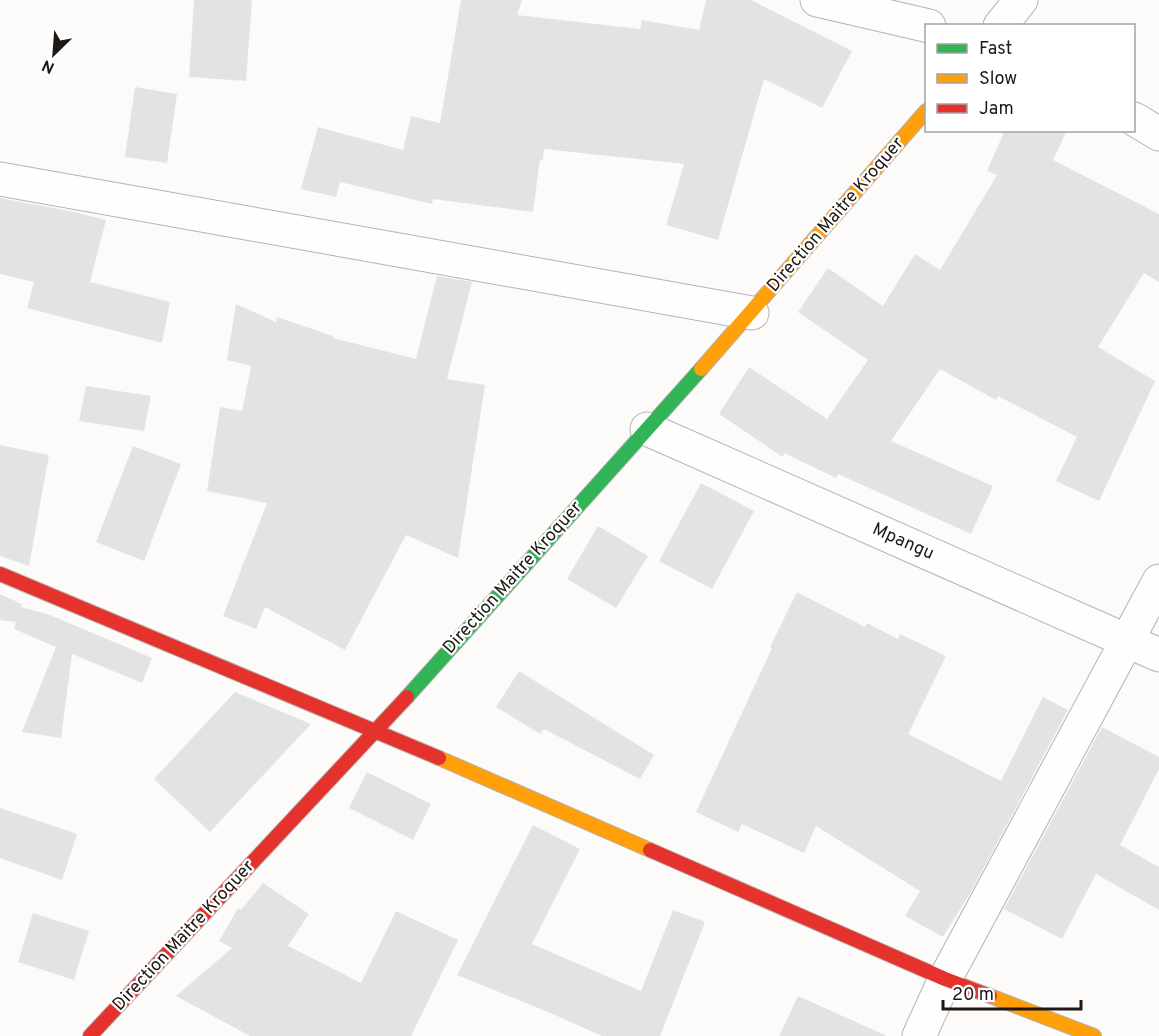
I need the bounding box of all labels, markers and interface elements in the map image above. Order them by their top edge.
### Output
north arrow [24,24,84,84]
legend [925,24,1135,132]
text: Fast [979,38,1012,61]
text: N [39,54,58,77]
text: Slow [979,68,1017,91]
text: Jam [979,98,1014,121]
street label: Direction Maitre Kroquer [762,133,910,297]
street label: Direction Maitre Kroquer [438,497,588,659]
street label: Mpangu [869,518,937,566]
street label: Direction Maitre Kroquer [108,856,260,1016]
scale bar [943,973,1081,1011]
text: 20 m [952,984,994,1007]

